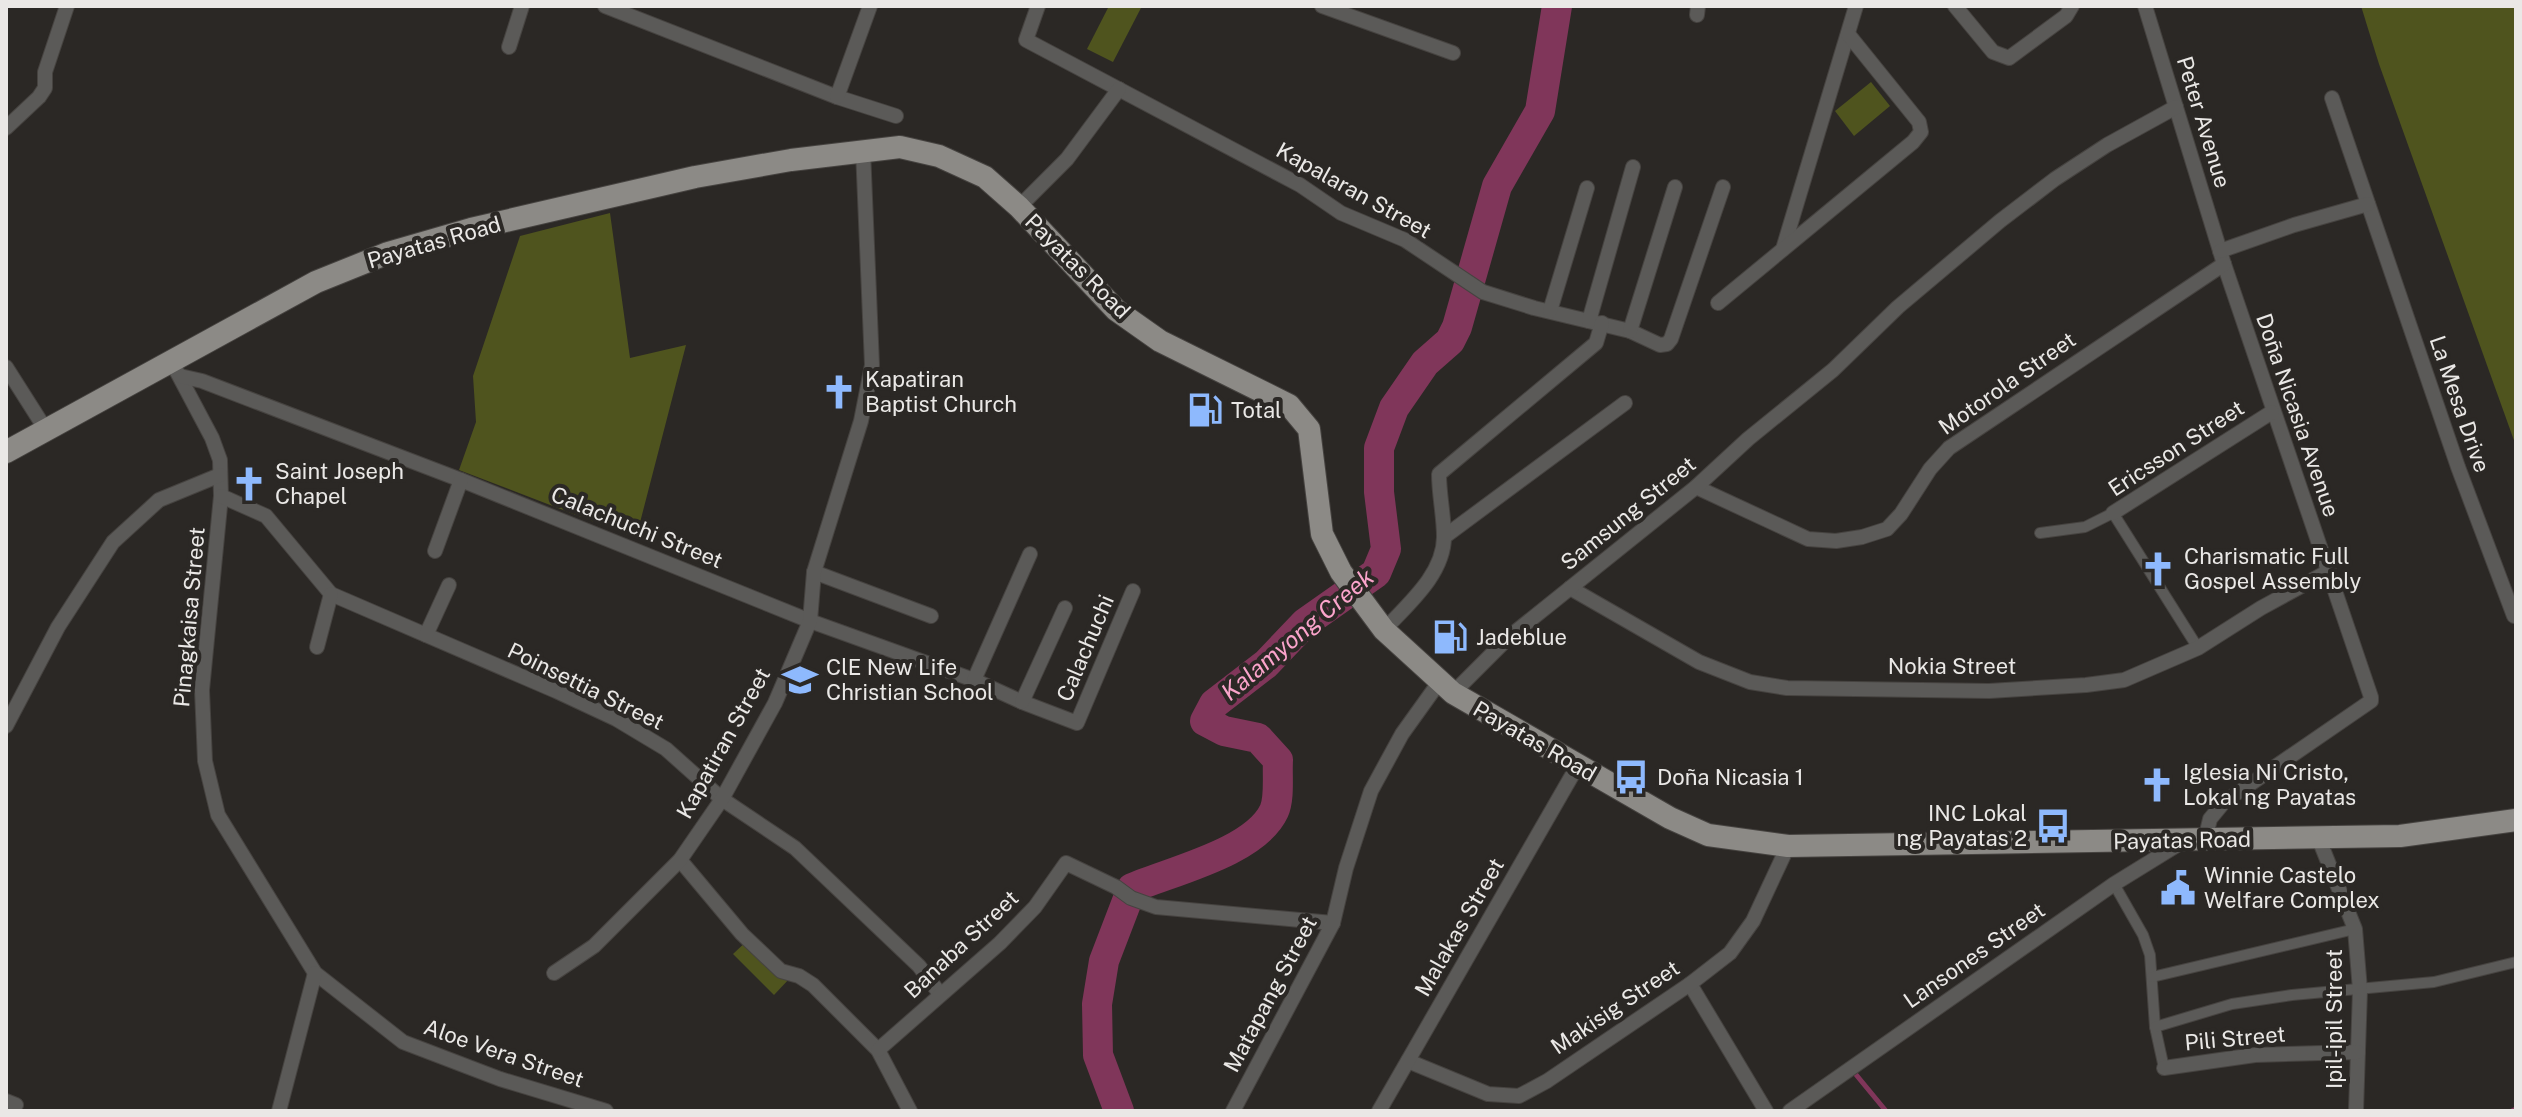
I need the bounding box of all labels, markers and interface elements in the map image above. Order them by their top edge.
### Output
street label: Peter Avenue [2172,53,2236,191]
street label: Kapalaran Street [1272,137,1436,243]
street label: Payatas Road [1020,208,1136,324]
street label: Payatas Road [364,211,504,273]
street label: Doña Nicasia Avenue [2251,310,2345,520]
street label: Motorola Street [1934,326,2080,440]
street label: La Mesa Drive [2424,332,2496,476]
place label: Kapatiran Baptist Church [865,366,1017,417]
church icon: Kapatiran Baptist Church [820,373,858,411]
fuel station icon: Total [1186,391,1224,429]
street label: Ericsson Street [2103,395,2249,501]
place label: Total [1231,397,1282,423]
street label: Samsung Street [1555,451,1701,575]
place label: Saint Joseph Chapel [275,458,404,509]
church icon: Saint Joseph Chapel [230,465,268,503]
street label: Calachuchi Street [547,481,727,573]
street label: Pinagkaisa Street [168,526,210,708]
place label: Charismatic Full Gospel Assembly [2184,543,2362,594]
church icon: Charismatic Full Gospel Assembly [2139,550,2177,588]
water label: Kalamyong Creek [1215,562,1379,706]
street label: Calachuchi [1051,591,1119,705]
fuel station icon: Jadeblue [1431,618,1469,656]
place label: Jadeblue [1476,624,1567,650]
street label: Poinsettia Street [504,637,668,735]
street label: Nokia Street [1888,653,2016,679]
place label: ClE New Life Christian School [826,654,994,705]
school or university icon: ClE New Life Christian School [781,661,819,699]
street label: Kapatiran Street [671,663,775,823]
street label: Payatas Road [1469,695,1601,787]
bus stop icon: Doña Nicasia 1 [1612,758,1650,796]
place label: Iglesia Ni Cristo, Lokal ng Payatas [2183,759,2356,810]
place label: Doña Nicasia 1 [1657,764,1804,790]
church icon: Iglesia Ni Cristo, Lokal ng Payatas [2138,766,2176,804]
place label: INC Lokal ng Payatas 2 [1896,800,2027,851]
bus stop icon: INC Lokal ng Payatas 2 [2034,807,2072,845]
street label: Payatas Road [2113,826,2251,854]
street label: Malakas Street [1409,853,1509,1001]
place label: Winnie Castelo Welfare Complex [2204,862,2380,913]
public building icon: Winnie Castelo Welfare Complex [2159,869,2197,907]
street label: Banaba Street [899,885,1023,1003]
street label: Lansones Street [1898,897,2050,1013]
street label: Matapang Street [1218,912,1322,1076]
street label: Ipil-ipil Street [2321,949,2347,1089]
street label: Makisig Street [1546,955,1684,1059]
street label: Aloe Vera Street [421,1013,587,1093]
street label: Pili Street [2183,1021,2287,1055]

